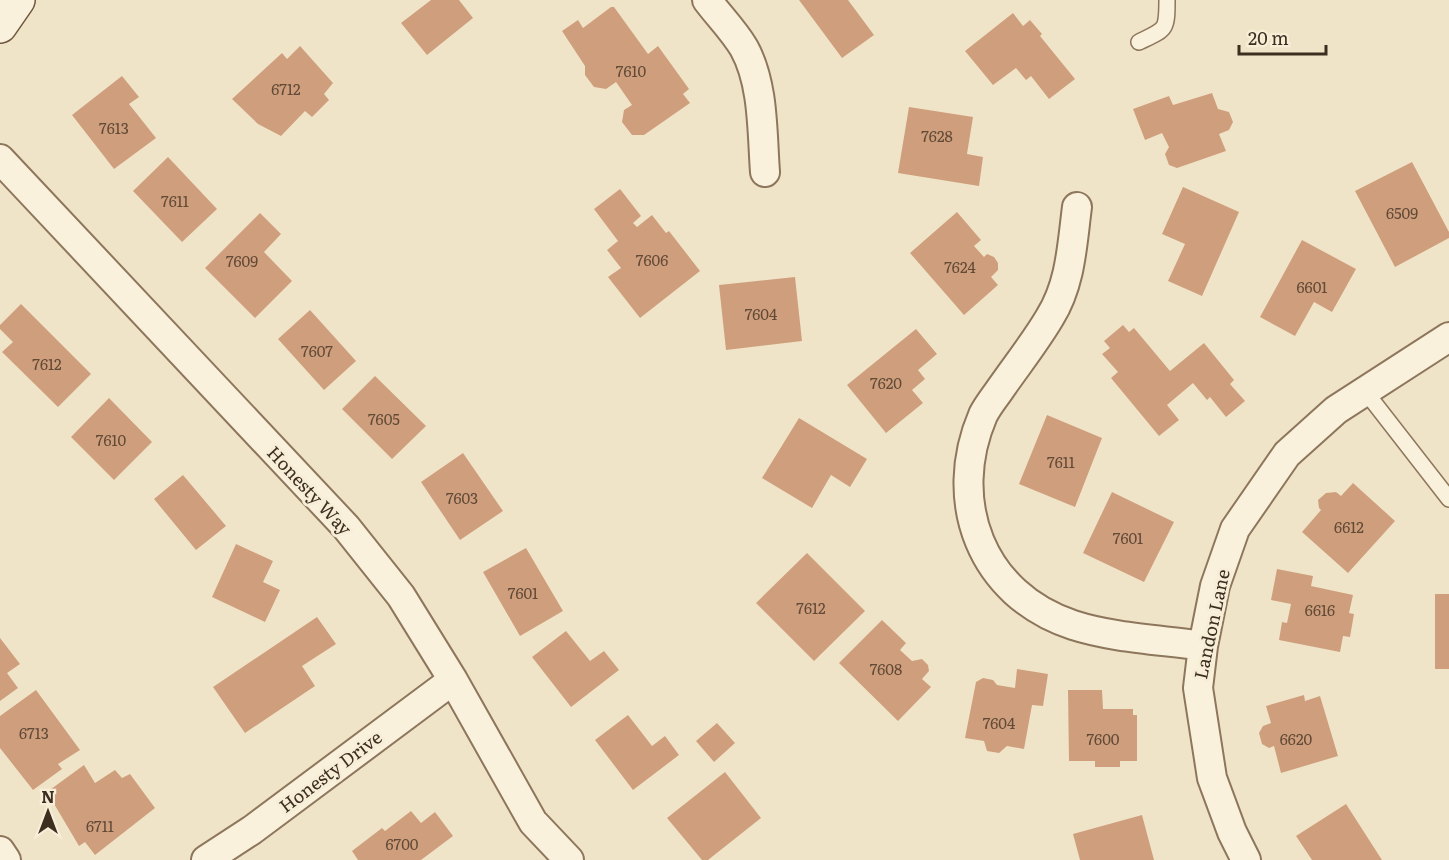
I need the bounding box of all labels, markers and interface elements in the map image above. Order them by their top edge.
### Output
scale bar [1239,18,1326,56]
text: 20 m [1248,24,1289,51]
house number: 7610 [616,59,647,82]
house number: 6712 [271,77,301,100]
house number: 7613 [99,116,129,139]
house number: 7628 [921,124,953,147]
house number: 7611 [161,189,189,212]
house number: 6509 [1386,201,1418,224]
house number: 7606 [636,248,668,271]
house number: 7609 [226,249,258,272]
house number: 7624 [944,255,976,278]
house number: 6601 [1297,275,1327,298]
house number: 7604 [745,302,777,325]
house number: 7607 [301,339,333,362]
house number: 7612 [32,352,62,375]
house number: 7620 [870,371,902,394]
house number: 7605 [368,407,400,430]
house number: 7610 [96,428,127,451]
street label: Honesty Way [261,439,359,541]
house number: 7611 [1047,450,1075,473]
house number: 7603 [446,486,478,509]
house number: 6612 [1334,515,1364,538]
house number: 7601 [1113,526,1143,549]
street label: Landon Lane [1186,567,1236,681]
house number: 7601 [508,581,538,604]
house number: 7612 [796,596,826,619]
house number: 6616 [1305,598,1335,621]
house number: 7608 [870,657,902,680]
house number: 7604 [983,711,1015,734]
house number: 6713 [19,721,49,744]
street label: Honesty Drive [273,723,387,819]
house number: 7600 [1086,727,1120,750]
house number: 6620 [1280,727,1313,750]
north arrow [18,782,78,842]
text: N [41,784,55,808]
house number: 6711 [86,814,114,837]
house number: 6700 [385,832,419,855]

